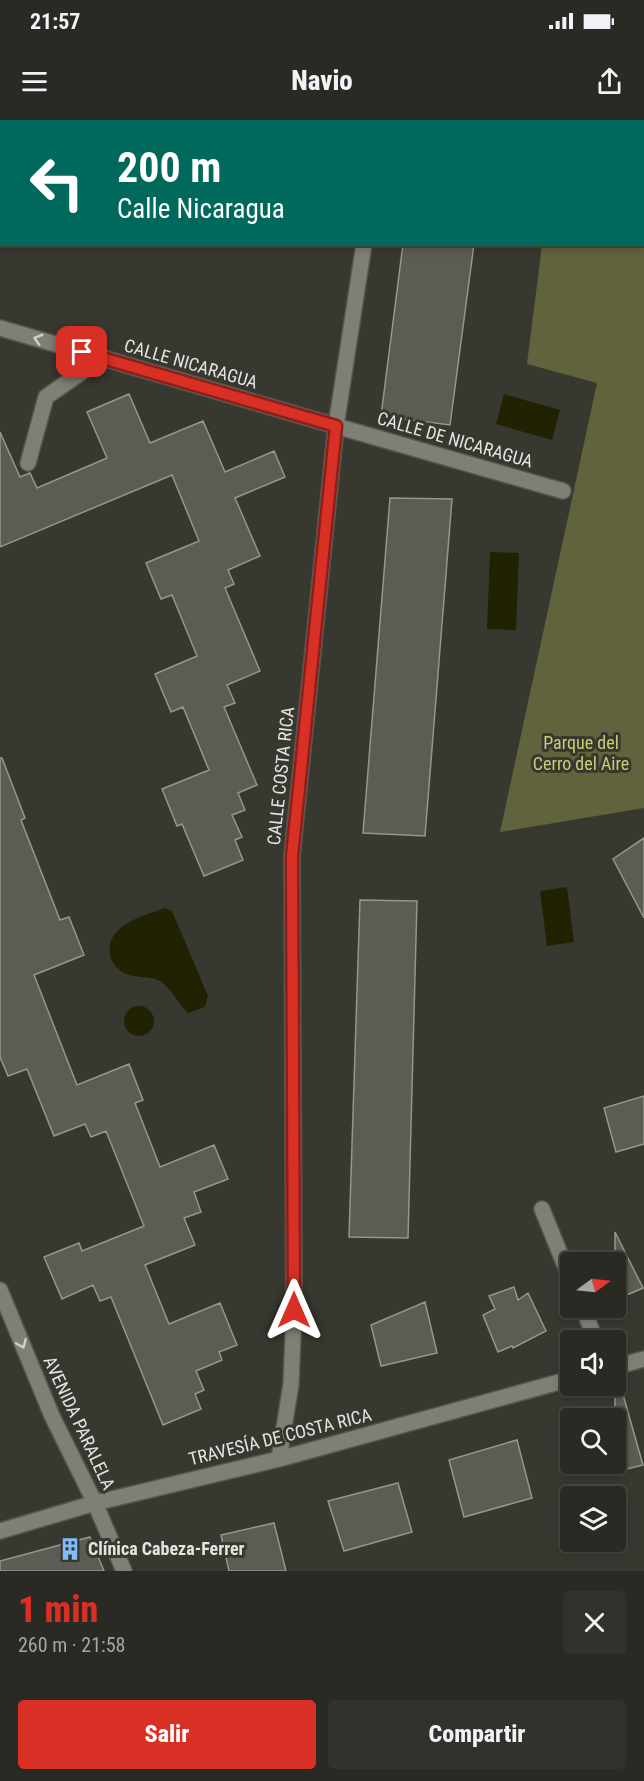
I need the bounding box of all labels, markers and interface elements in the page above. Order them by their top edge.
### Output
text: 21:57 [30,9,81,34]
icon: menu [18,65,51,98]
text: Navio [291,65,353,97]
icon: share [593,65,626,98]
text: 200 m [117,143,222,192]
icon: left [18,144,96,222]
text: Calle Nicaragua [117,193,285,225]
pin [56,326,107,377]
one-way arrow [33,334,44,346]
street label: CALLE NICARAGUA [122,334,261,393]
icon: arrive [65,335,98,368]
street label: CALLE DE NICARAGUA [375,407,536,472]
street label: CALLE COSTA RICA [263,705,298,846]
park label: Parque del Cerro del Aire [533,732,629,774]
north arrow [560,1252,626,1318]
map controls [560,1252,626,1552]
position arrow [262,1278,326,1342]
button: sound [560,1330,626,1396]
one-way arrow [15,1338,27,1349]
street label: AVENIDA PARALELA [39,1353,120,1493]
street label: TRAVESÍA DE COSTA RICA [186,1403,374,1469]
button: search [560,1408,626,1474]
button: layers [560,1486,626,1552]
building icon: Clínica Cabeza-Ferrer [57,1536,83,1562]
place label: Clínica Cabeza-Ferrer [88,1538,245,1559]
text: 1 min [18,1589,98,1631]
button: close [563,1591,626,1654]
text: 260 m · 21:58 [18,1633,125,1657]
button: Salir [18,1700,316,1769]
button: Compartir [328,1700,626,1769]

